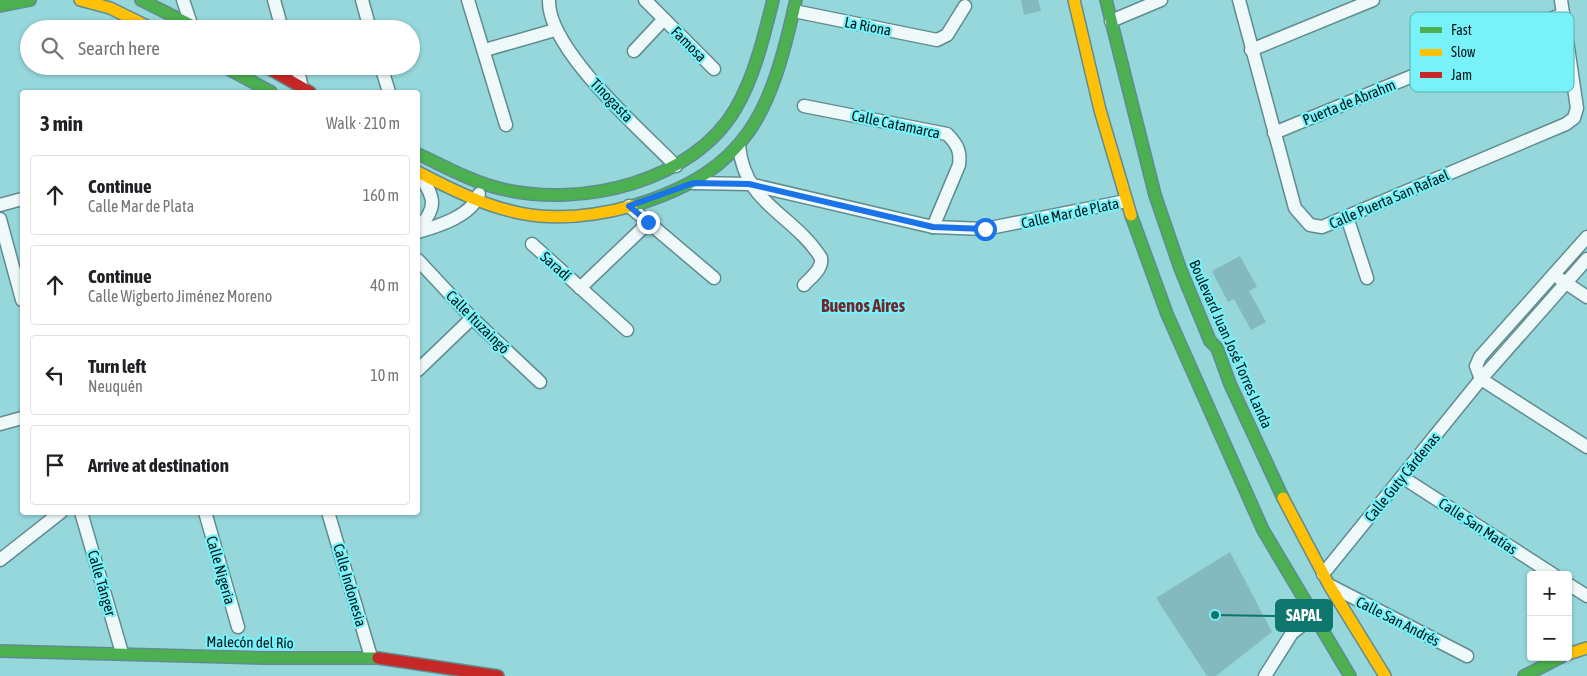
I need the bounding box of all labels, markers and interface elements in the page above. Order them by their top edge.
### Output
legend [1410,12,1574,92]
street label: La Riona [843,13,893,39]
search box [20,20,420,75]
text: Fast [1451,22,1472,38]
street label: Famosa [668,23,710,65]
icon: search [38,34,66,62]
text: Search here [78,37,160,59]
text: Slow [1451,44,1476,60]
text: Jam [1451,67,1472,83]
street label: Tinogasta [587,75,637,125]
street label: Puerta de Abrahm [1300,76,1398,128]
street label: Calle Catamarca [850,106,942,142]
text: 3 min [40,111,83,135]
text: Walk · 210 m [326,114,400,132]
street label: Calle Puerta San Rafael [1327,166,1451,232]
text: Continue [88,175,152,197]
icon: ahead [41,181,69,209]
text: 160 m [363,186,399,204]
street label: Calle Mar de Plata [1020,194,1120,232]
text: Calle Mar de Plata [88,197,194,215]
route end [637,211,660,234]
route start [974,218,997,241]
street label: Saradí [537,248,575,284]
street label: Boulevard Juan José Torres Landa [1186,257,1276,431]
text: Continue [88,265,152,287]
icon: ahead [41,271,69,299]
text: 40 m [370,276,399,294]
text: Calle Wigberto Jiménez Moreno [88,287,272,305]
street label: Calle Ituzaingó [443,287,513,357]
district label: Buenos Aires [821,295,906,316]
text: Turn left [88,355,146,377]
icon: left [41,361,69,389]
text: 10 m [370,366,399,384]
text: Neuquén [88,377,143,395]
street label: Calle Guty Cárdenas [1361,429,1443,525]
icon: arrive [41,451,69,479]
text: Arrive at destination [88,454,229,476]
street label: Calle San Matías [1436,494,1520,558]
street label: Calle Nigeria [203,534,239,606]
street label: Calle Indonesia [330,542,370,628]
street label: Calle Tánger [85,548,120,618]
map controls [1527,571,1572,661]
button: + [1527,571,1572,616]
street label: Calle San Andrés [1353,593,1443,649]
callout: SAPAL [1276,600,1332,631]
text: SAPAL [1286,606,1323,624]
button: − [1527,616,1572,661]
street label: Malecón del Río [206,633,294,651]

